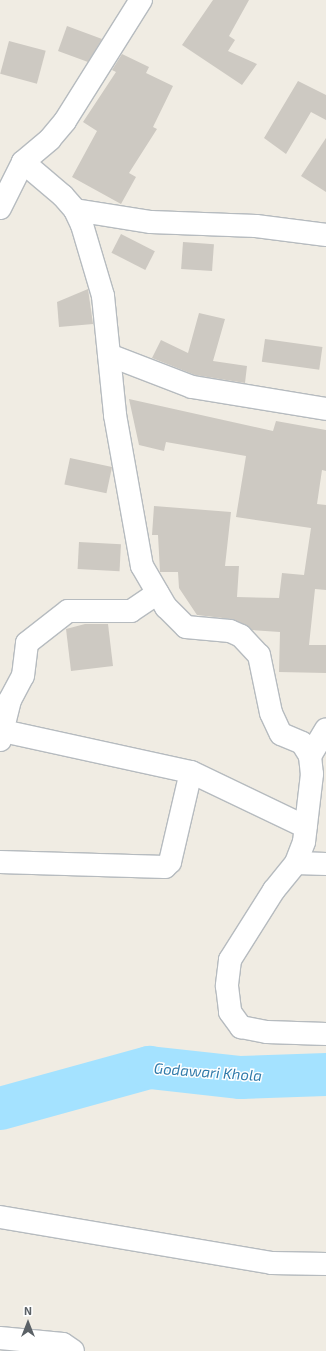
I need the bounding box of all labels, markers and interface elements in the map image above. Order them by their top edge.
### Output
water label: Godawari Khola [153,1059,263,1085]
north arrow [8,1303,48,1343]
text: N [24,1304,32,1317]

